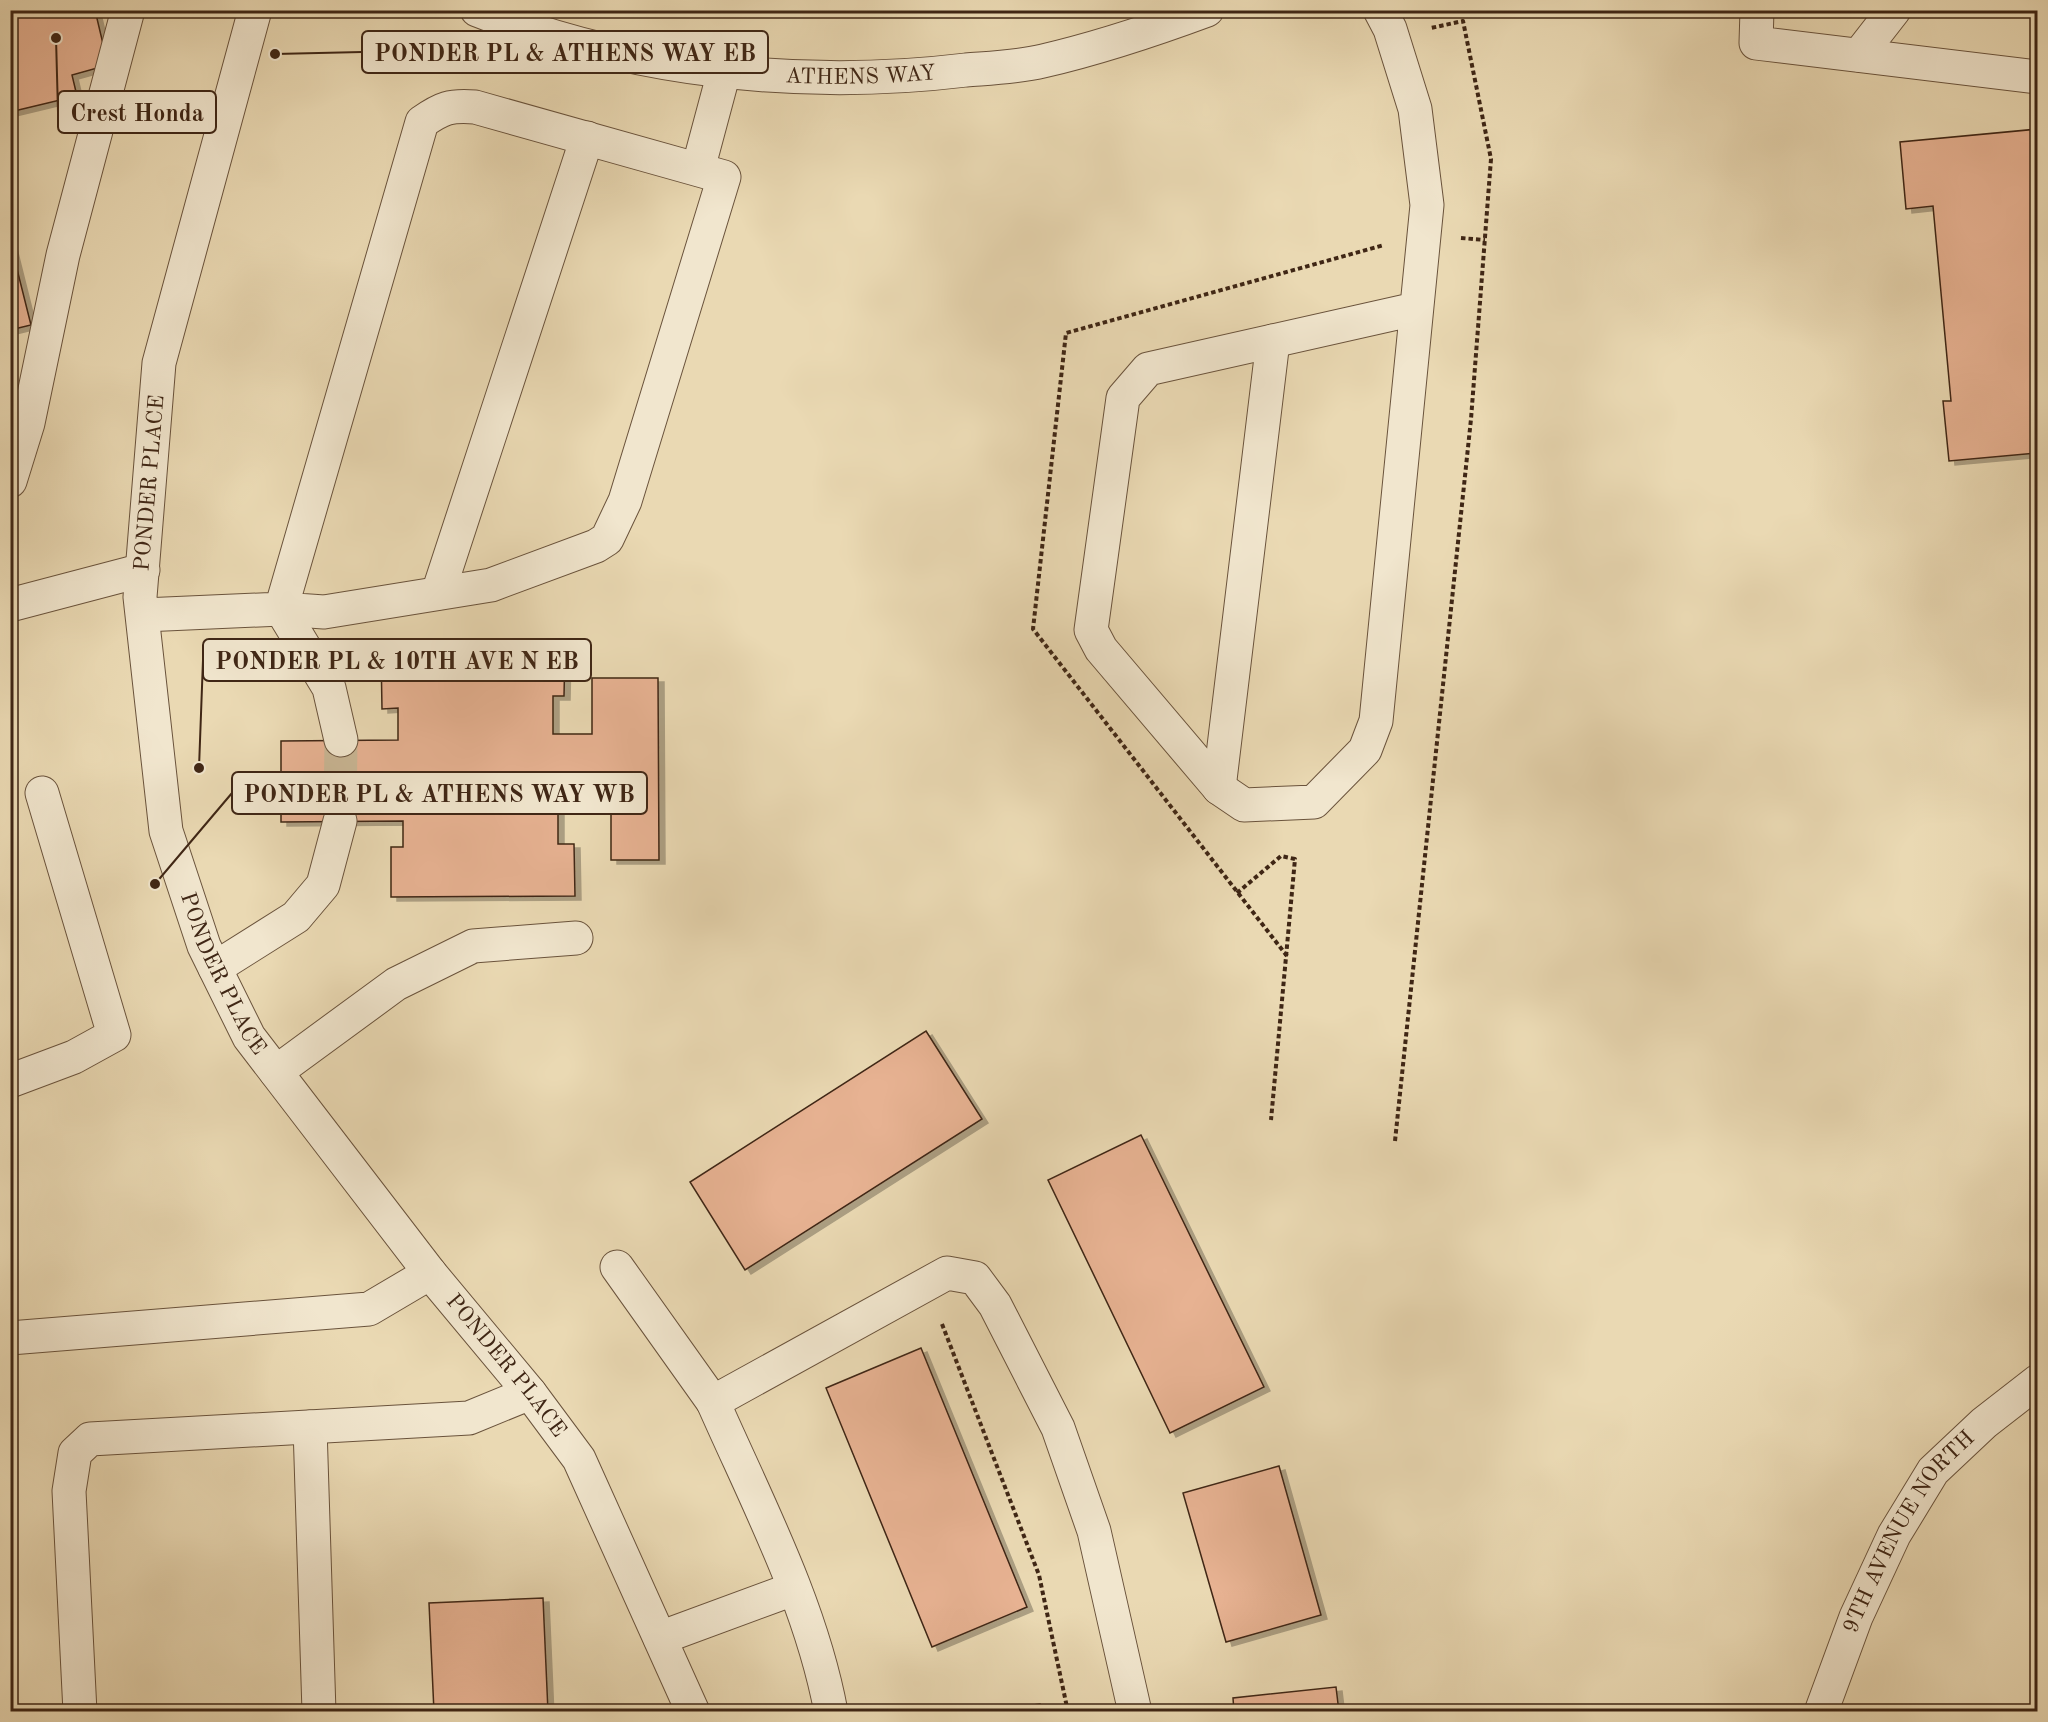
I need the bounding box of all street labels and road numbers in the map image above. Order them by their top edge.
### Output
street label: ATHENS WAY [785,62,937,89]
street label: PONDER PLACE [131,394,169,572]
street label: PONDER PLACE [176,890,270,1059]
street label: PONDER PLACE [442,1290,570,1441]
street label: 9TH AVENUE NORTH [1840,1427,1979,1636]

